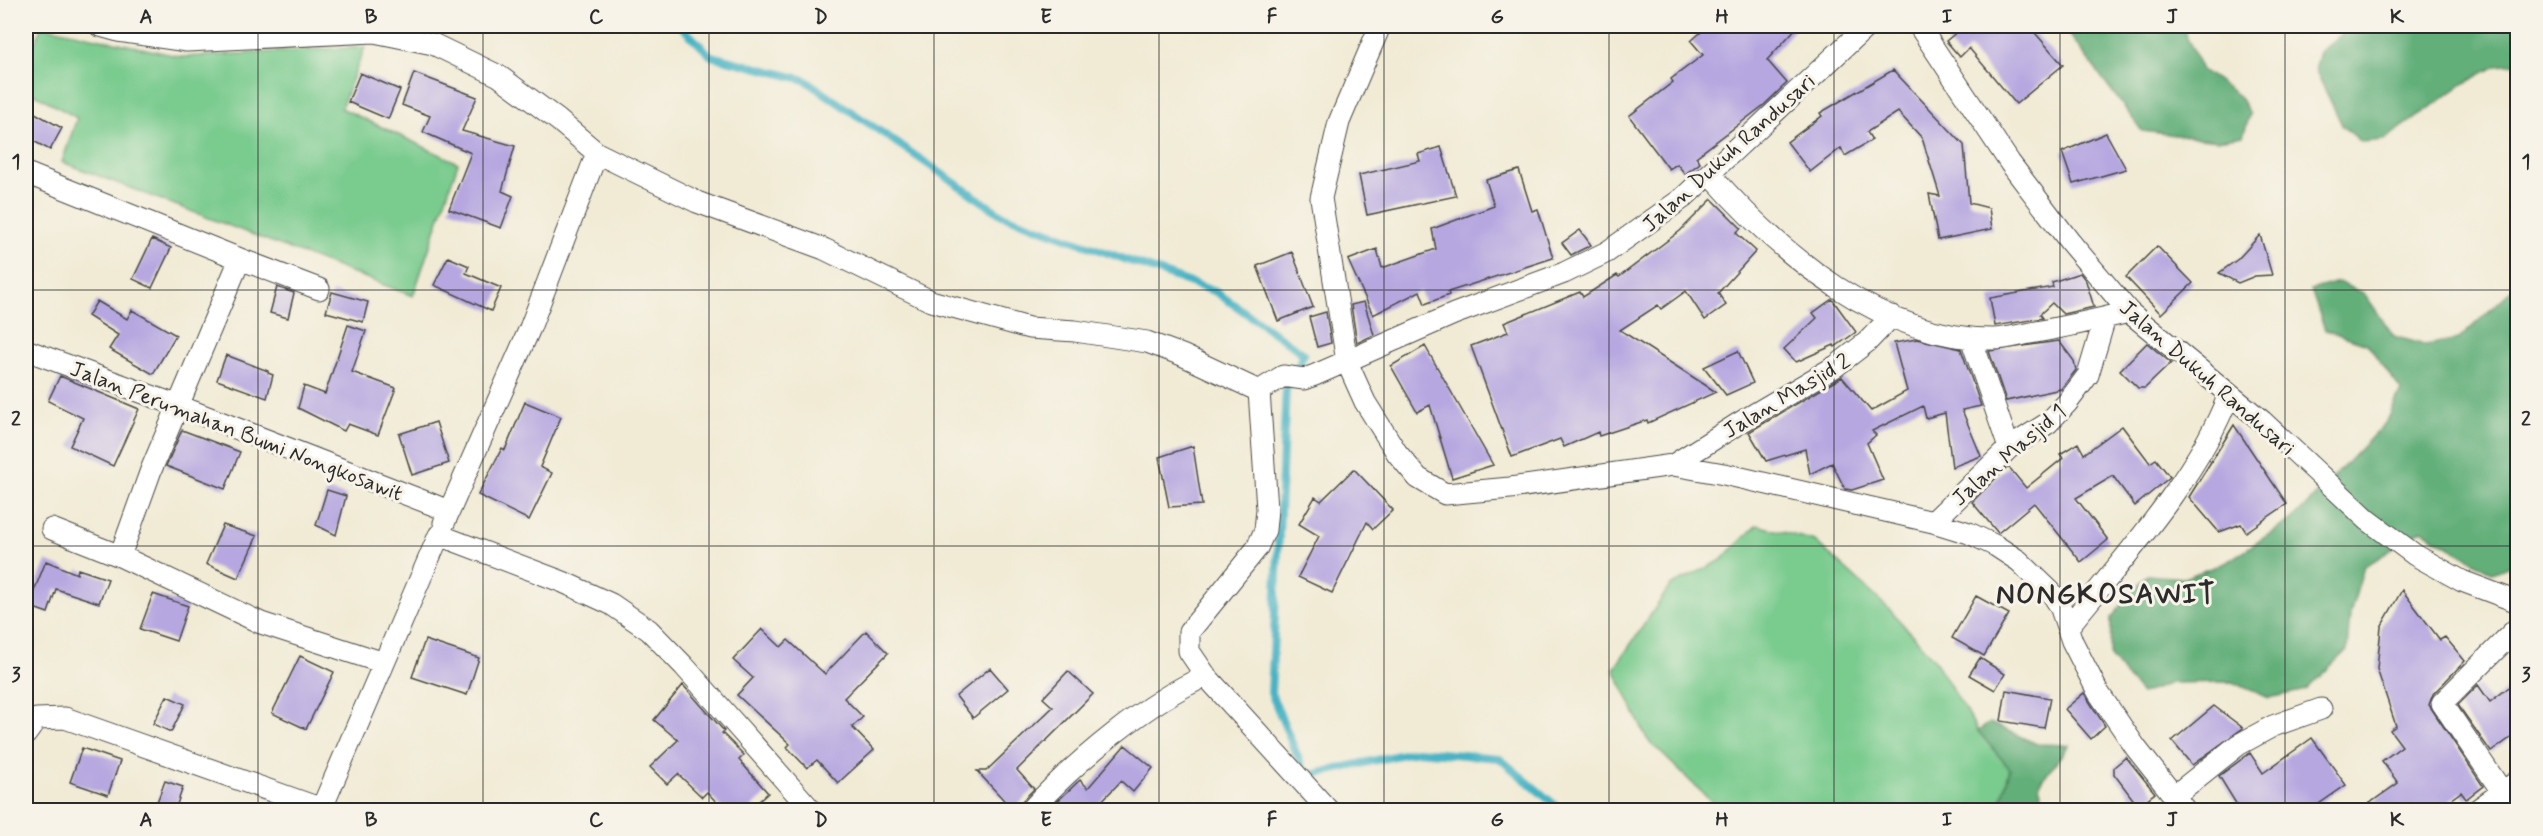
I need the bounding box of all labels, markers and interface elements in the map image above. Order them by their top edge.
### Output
text: A [139,4,153,31]
text: B [365,4,378,31]
text: C [589,4,604,31]
text: D [814,4,828,31]
text: E [1040,4,1052,31]
text: F [1267,4,1278,31]
text: G [1490,4,1504,31]
text: H [1715,4,1729,31]
text: I [1942,4,1952,31]
text: J [2166,4,2178,31]
text: K [2390,4,2405,31]
street label: Jalan Dukuh Randusari [1637,68,1822,239]
text: 1 [12,149,20,176]
text: 1 [2522,149,2530,176]
street label: Jalan Dukuh Randusari [2113,294,2300,463]
street label: Jalan Masjid 2 [1718,348,1856,446]
street label: Jalan Perumahan Bumi Nongkosawit [66,355,407,509]
street label: Jalan Masjid 1 [1946,398,2072,513]
text: 2 [11,406,21,433]
text: 2 [2521,406,2531,433]
district label: NONGKOSAWIT [1996,577,2216,614]
text: 3 [11,662,21,689]
text: 3 [2521,662,2531,689]
text: A [139,807,153,834]
text: B [365,807,378,834]
text: C [589,807,604,834]
text: D [814,807,828,834]
text: E [1040,807,1052,834]
text: F [1267,807,1278,834]
text: G [1490,807,1504,834]
text: H [1715,807,1729,834]
text: I [1942,807,1952,834]
text: J [2166,807,2178,834]
text: K [2390,807,2405,834]

